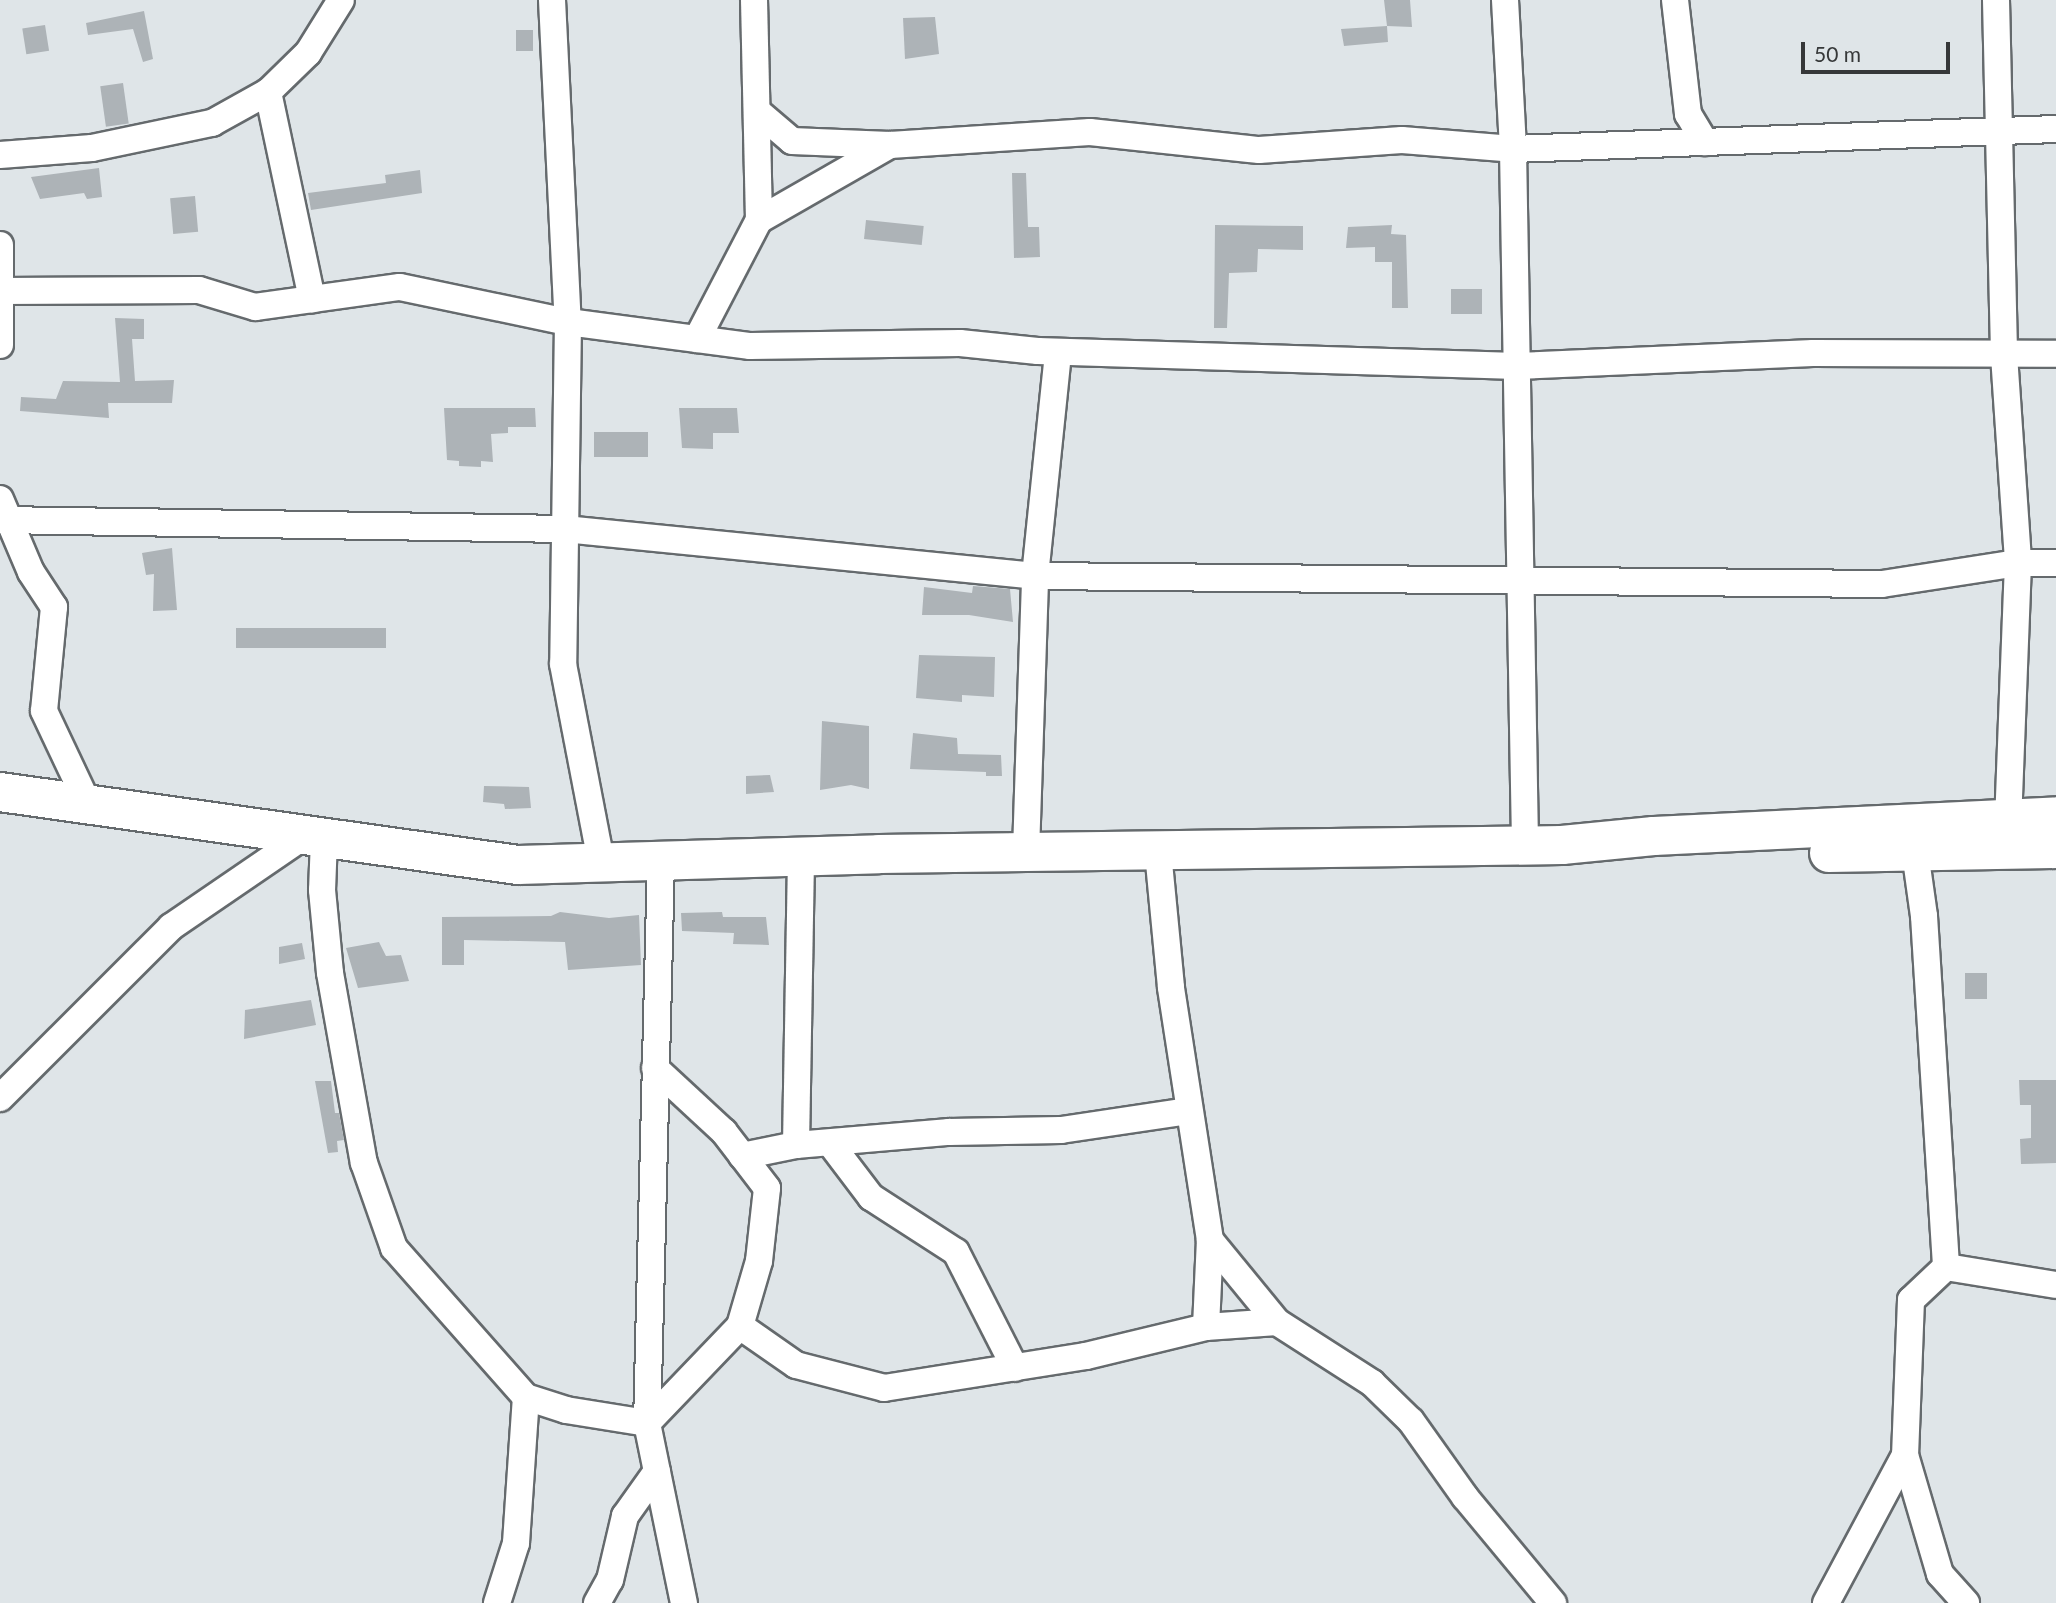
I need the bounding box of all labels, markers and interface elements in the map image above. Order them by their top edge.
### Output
scale bar [1804,28,1953,72]
text: 50 m [1814,41,1861,66]

